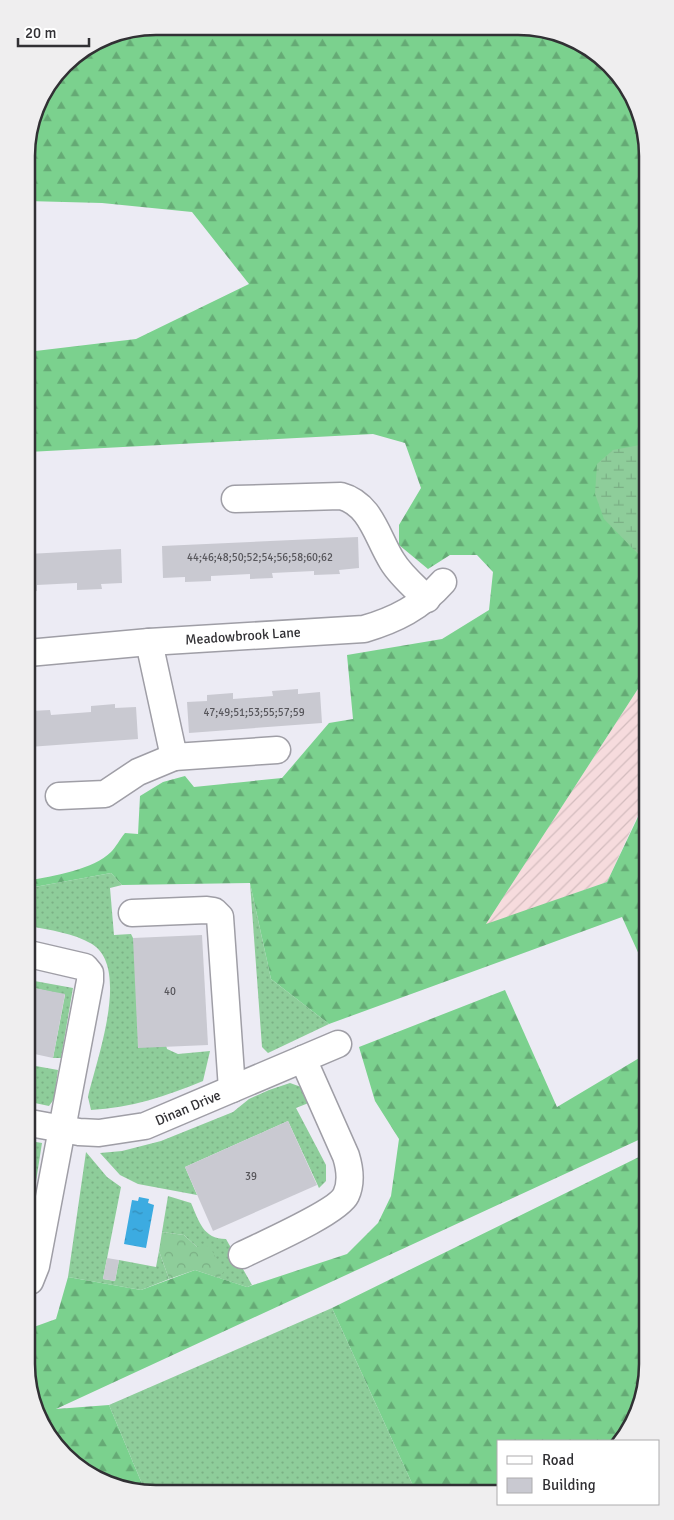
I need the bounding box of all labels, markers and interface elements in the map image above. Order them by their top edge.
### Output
scale bar [18,15,89,47]
text: 20 m [25,24,56,42]
house number: 44;46;48;50;52;54;56;58;60;62 [187,551,333,564]
street label: Meadowbrook Lane [185,623,301,649]
house number: 47;49;51;53;55;57;59 [203,706,305,719]
house number: 40 [164,985,176,998]
street label: Dinan Drive [153,1087,223,1129]
house number: 39 [245,1170,257,1183]
legend [497,1440,659,1505]
text: Road [542,1451,574,1469]
text: Building [542,1476,596,1494]

